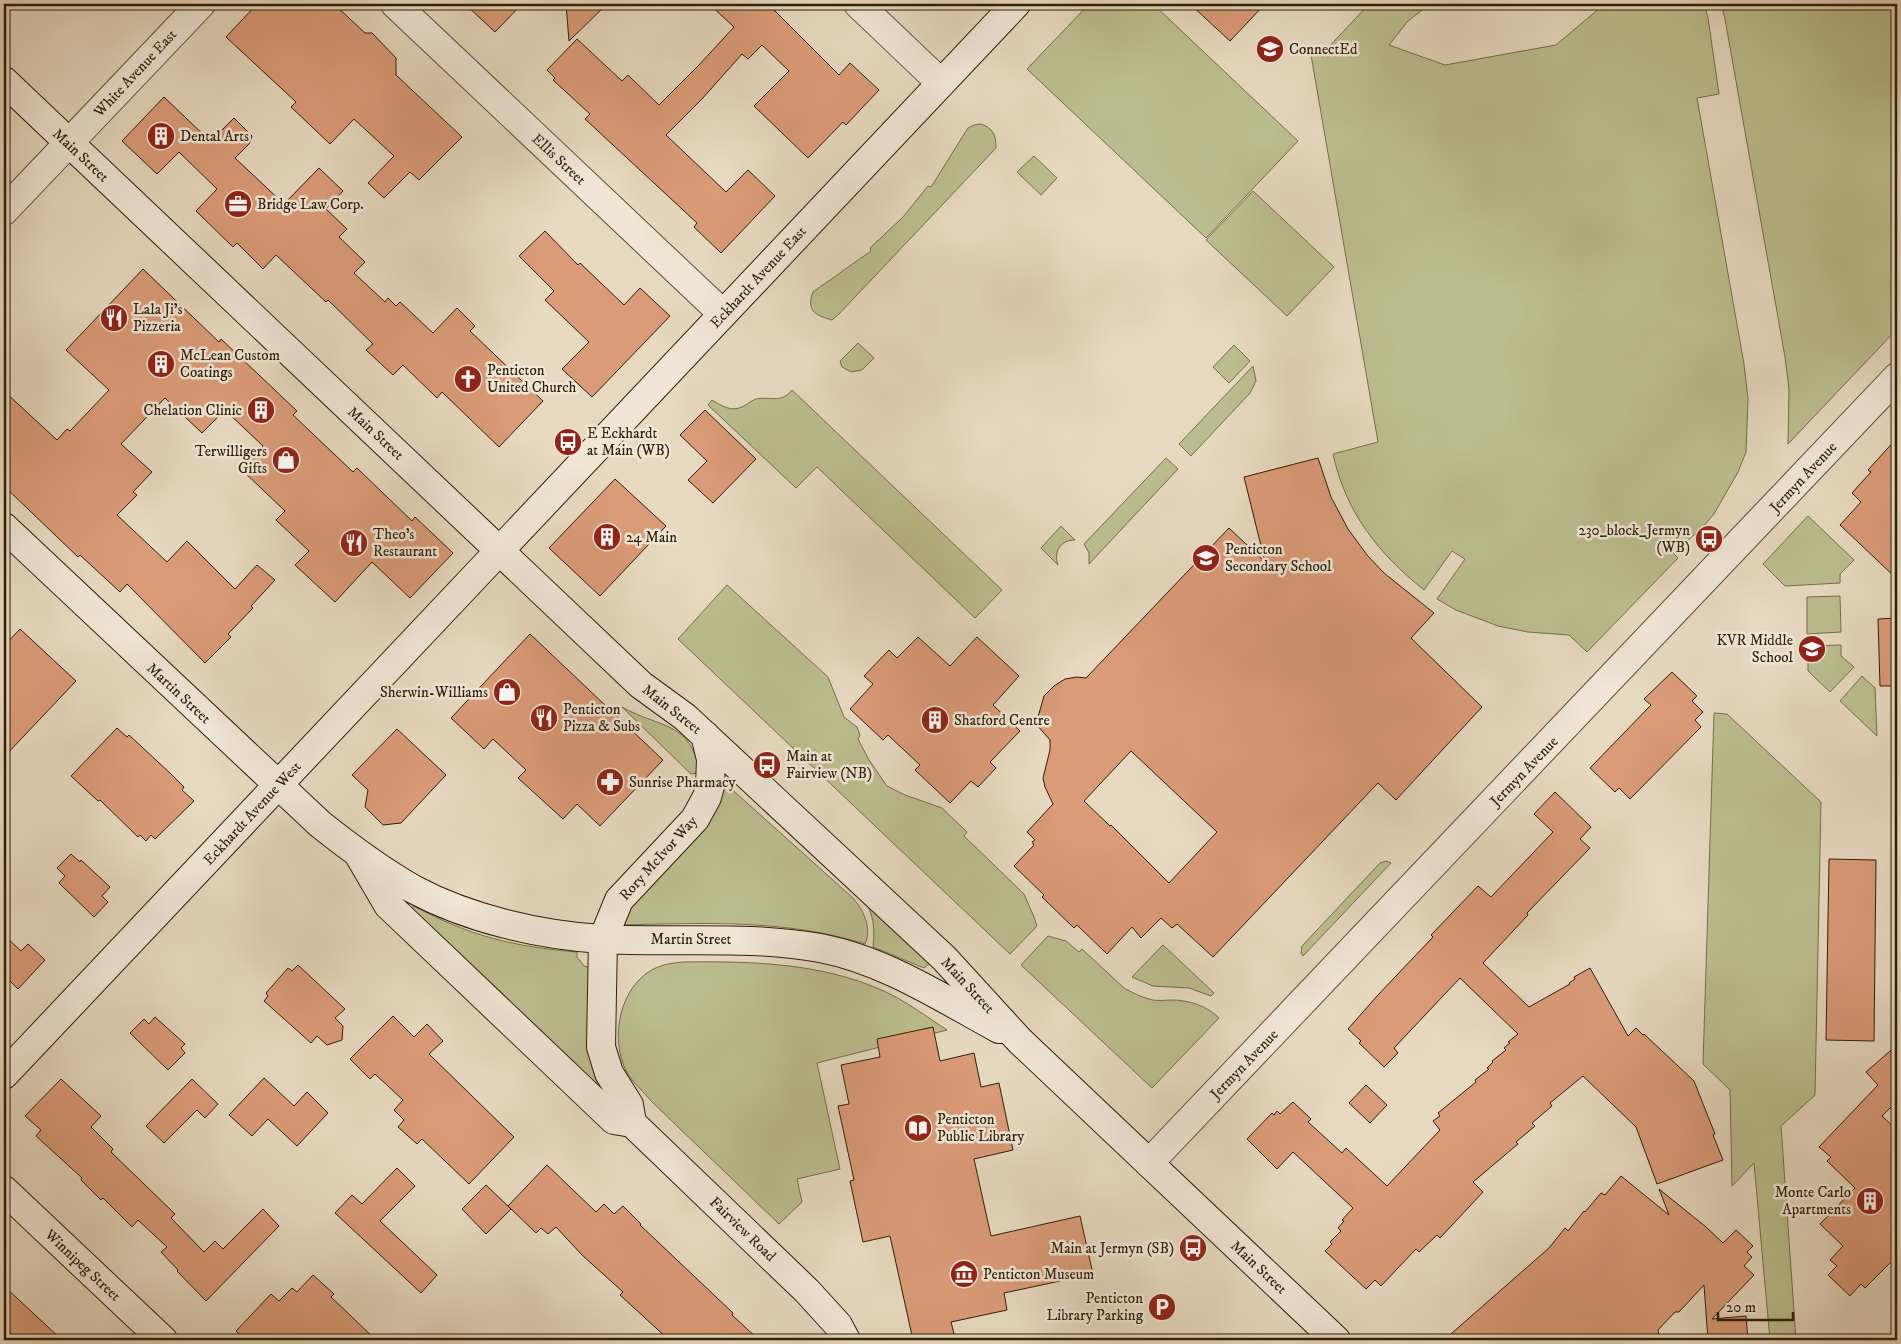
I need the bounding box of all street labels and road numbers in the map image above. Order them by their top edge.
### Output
street label: White Avenue East [89,25,181,122]
street label: Main Street [48,124,113,186]
street label: Ellis Street [528,130,590,189]
street label: Eckhardt Avenue East [706,222,811,332]
street label: Main Street [343,402,408,464]
street label: Jermyn Avenue [1764,438,1841,518]
street label: Martin Street [143,659,215,728]
street label: Main Street [638,680,705,739]
street label: Jermyn Avenue [1485,732,1562,812]
street label: Eckhardt Avenue West [199,757,306,869]
street label: Rory McIvor Way [615,811,702,905]
street label: Martin Street [651,930,732,949]
street label: Main Street [937,953,999,1018]
street label: Jermyn Avenue [1205,1025,1282,1105]
street label: Fairview Road [705,1193,780,1266]
street label: Winnipeg Street [40,1225,125,1305]
street label: Main Street [1226,1236,1291,1298]

